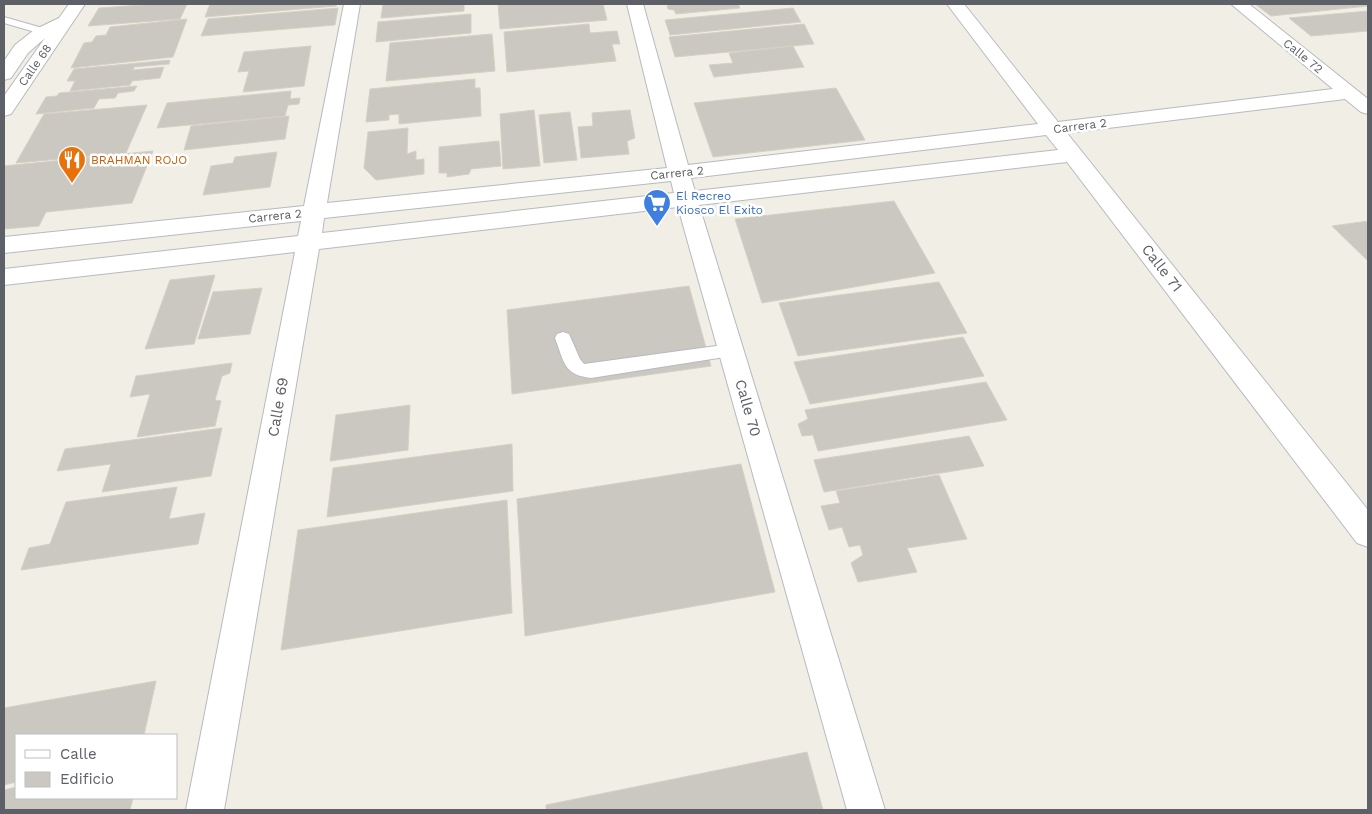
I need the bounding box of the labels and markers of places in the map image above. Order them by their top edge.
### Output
restaurant icon: BRAHMAN ROJO [57,145,87,184]
place label: BRAHMAN ROJO [91,153,187,167]
supermarket icon: El Recreo Kiosco El Exito [642,188,672,227]
place label: El Recreo Kiosco El Exito [676,189,763,217]

